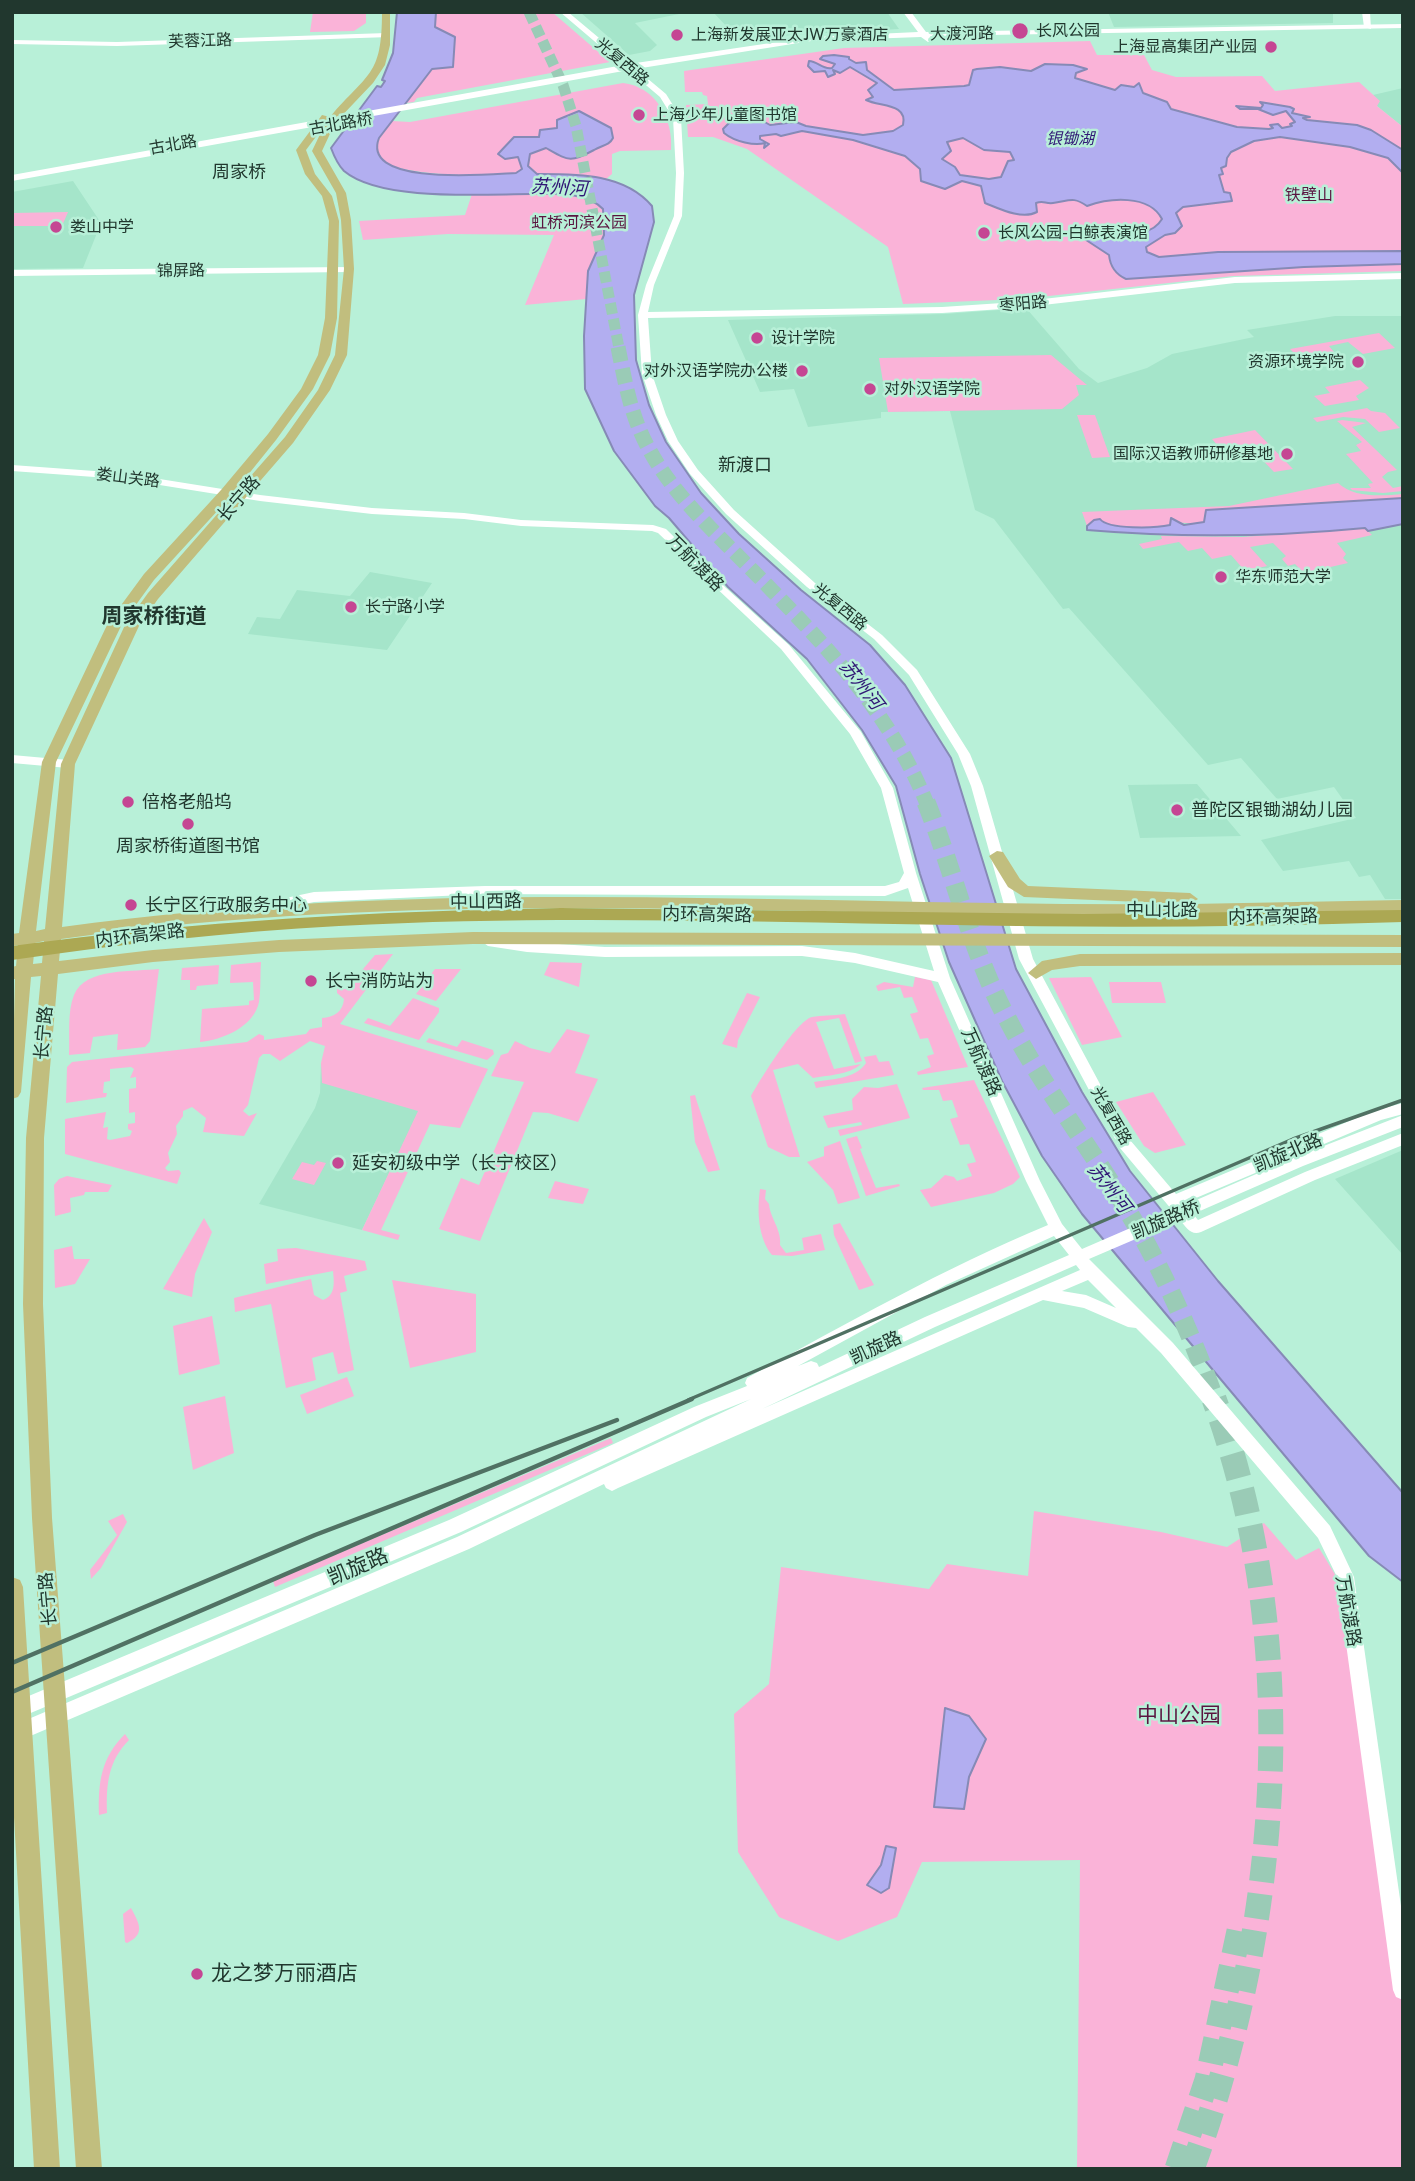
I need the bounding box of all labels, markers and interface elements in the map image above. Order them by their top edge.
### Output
marker: 长风公园 [1010,21,1030,41]
place label: 长风公园 [1036,21,1100,41]
street label: 大渡河路 [930,24,994,44]
place label: 上海新发展亚太JW万豪酒店 [691,25,888,45]
marker: 上海新发展亚太JW万豪酒店 [669,27,685,43]
street label: 芙蓉江路 [168,30,232,52]
street label: 光复西路 [591,34,653,90]
place label: 上海显高集团产业园 [1113,37,1257,57]
marker: 上海显高集团产业园 [1263,39,1279,55]
place label: 上海少年儿童图书馆 [653,105,797,125]
marker: 上海少年儿童图书馆 [631,107,647,123]
street label: 古北路桥 [308,109,374,139]
water label: 银锄湖 [1046,129,1094,149]
street label: 古北路 [148,131,198,159]
district label: 周家桥 [212,161,266,183]
water label: 苏州河 [530,175,588,201]
park label: 铁壁山 [1285,185,1333,205]
park label: 虹桥河滨公园 [531,213,627,233]
place label: 娄山中学 [70,217,134,237]
marker: 娄山中学 [48,219,64,235]
place label: 长风公园-白鲸表演馆 [998,223,1148,243]
marker: 长风公园-白鲸表演馆 [976,225,992,241]
street label: 锦屏路 [157,261,205,281]
street label: 枣阳路 [998,292,1048,316]
place label: 设计学院 [771,328,835,348]
marker: 设计学院 [749,330,765,346]
place label: 资源环境学院 [1248,352,1344,372]
marker: 资源环境学院 [1350,354,1366,370]
place label: 对外汉语学院办公楼 [644,361,788,381]
marker: 对外汉语学院办公楼 [794,363,810,379]
place label: 对外汉语学院 [884,379,980,399]
marker: 对外汉语学院 [862,381,878,397]
place label: 国际汉语教师研修基地 [1113,444,1273,464]
marker: 国际汉语教师研修基地 [1279,446,1295,462]
district label: 新渡口 [718,454,772,476]
street label: 娄山关路 [95,465,161,491]
street label: 长宁路 [213,472,265,526]
street label: 万航渡路 [662,530,728,596]
place label: 华东师范大学 [1235,567,1331,587]
marker: 华东师范大学 [1213,569,1229,585]
street label: 光复西路 [809,579,871,635]
place label: 长宁路小学 [365,597,445,617]
marker: 长宁路小学 [343,599,359,615]
district label: 周家桥街道 [102,604,206,630]
water label: 苏州河 [834,656,888,714]
place label: 倍格老船坞 [142,791,232,813]
marker: 倍格老船坞 [120,794,136,810]
place label: 普陀区银锄湖幼儿园 [1191,799,1353,821]
marker: 普陀区银锄湖幼儿园 [1169,802,1185,818]
marker: 周家桥街道图书馆 [180,816,196,832]
place label: 周家桥街道图书馆 [116,835,260,857]
street label: 中山西路 [450,891,522,913]
place label: 长宁区行政服务中心 [145,894,307,916]
marker: 长宁区行政服务中心 [123,897,139,913]
street label: 中山北路 [1126,899,1198,921]
street label: 内环高架路 [662,903,752,927]
street label: 内环高架路 [1228,905,1318,929]
street label: 内环高架路 [94,920,186,952]
place label: 长宁消防站为 [325,970,433,992]
marker: 长宁消防站为 [303,973,319,989]
street label: 长宁路 [31,1005,57,1061]
street label: 万航渡路 [956,1025,1006,1099]
street label: 光复西路 [1087,1083,1135,1149]
street label: 凯旋北路 [1251,1129,1325,1177]
place label: 延安初级中学（长宁校区） [352,1152,568,1174]
marker: 延安初级中学（长宁校区） [330,1155,346,1171]
water label: 苏州河 [1082,1159,1136,1217]
street label: 凯旋路桥 [1129,1196,1203,1244]
street label: 凯旋路 [847,1327,905,1369]
street label: 凯旋路 [324,1543,392,1591]
street label: 长宁路 [35,1571,61,1627]
street label: 万航渡路 [1331,1574,1365,1648]
park label: 中山公园 [1137,1703,1221,1729]
place label: 龙之梦万丽酒店 [211,1961,358,1987]
marker: 龙之梦万丽酒店 [189,1966,205,1982]

